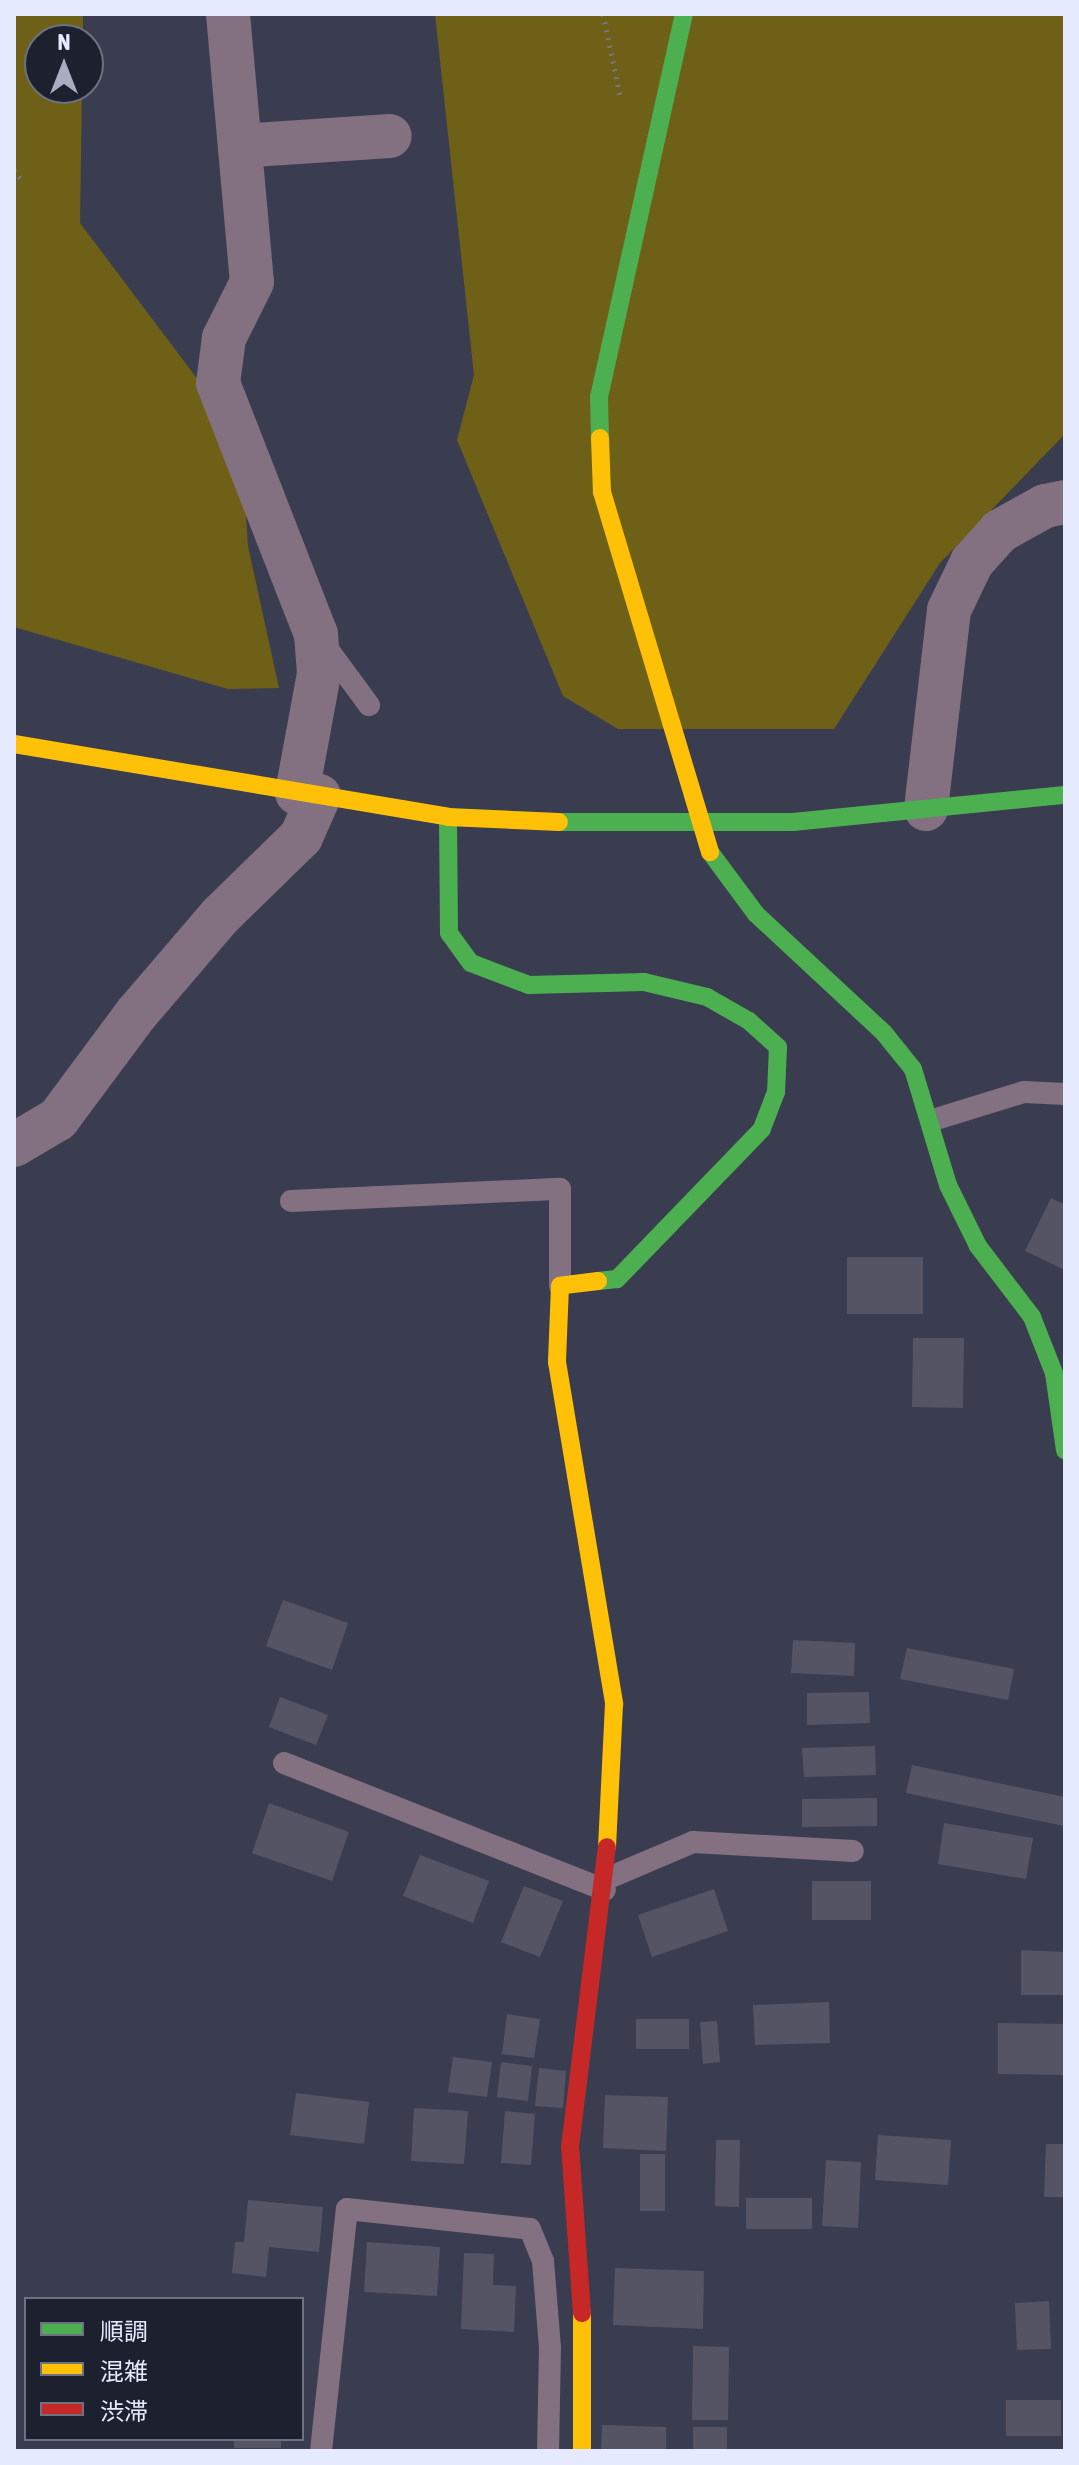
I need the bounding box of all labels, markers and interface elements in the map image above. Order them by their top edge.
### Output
north arrow [24,24,104,104]
text: N [58,29,70,55]
legend [24,2297,304,2441]
text: 順調 [100,2318,148,2345]
text: 混雑 [100,2358,148,2385]
text: 渋滞 [100,2398,148,2425]

